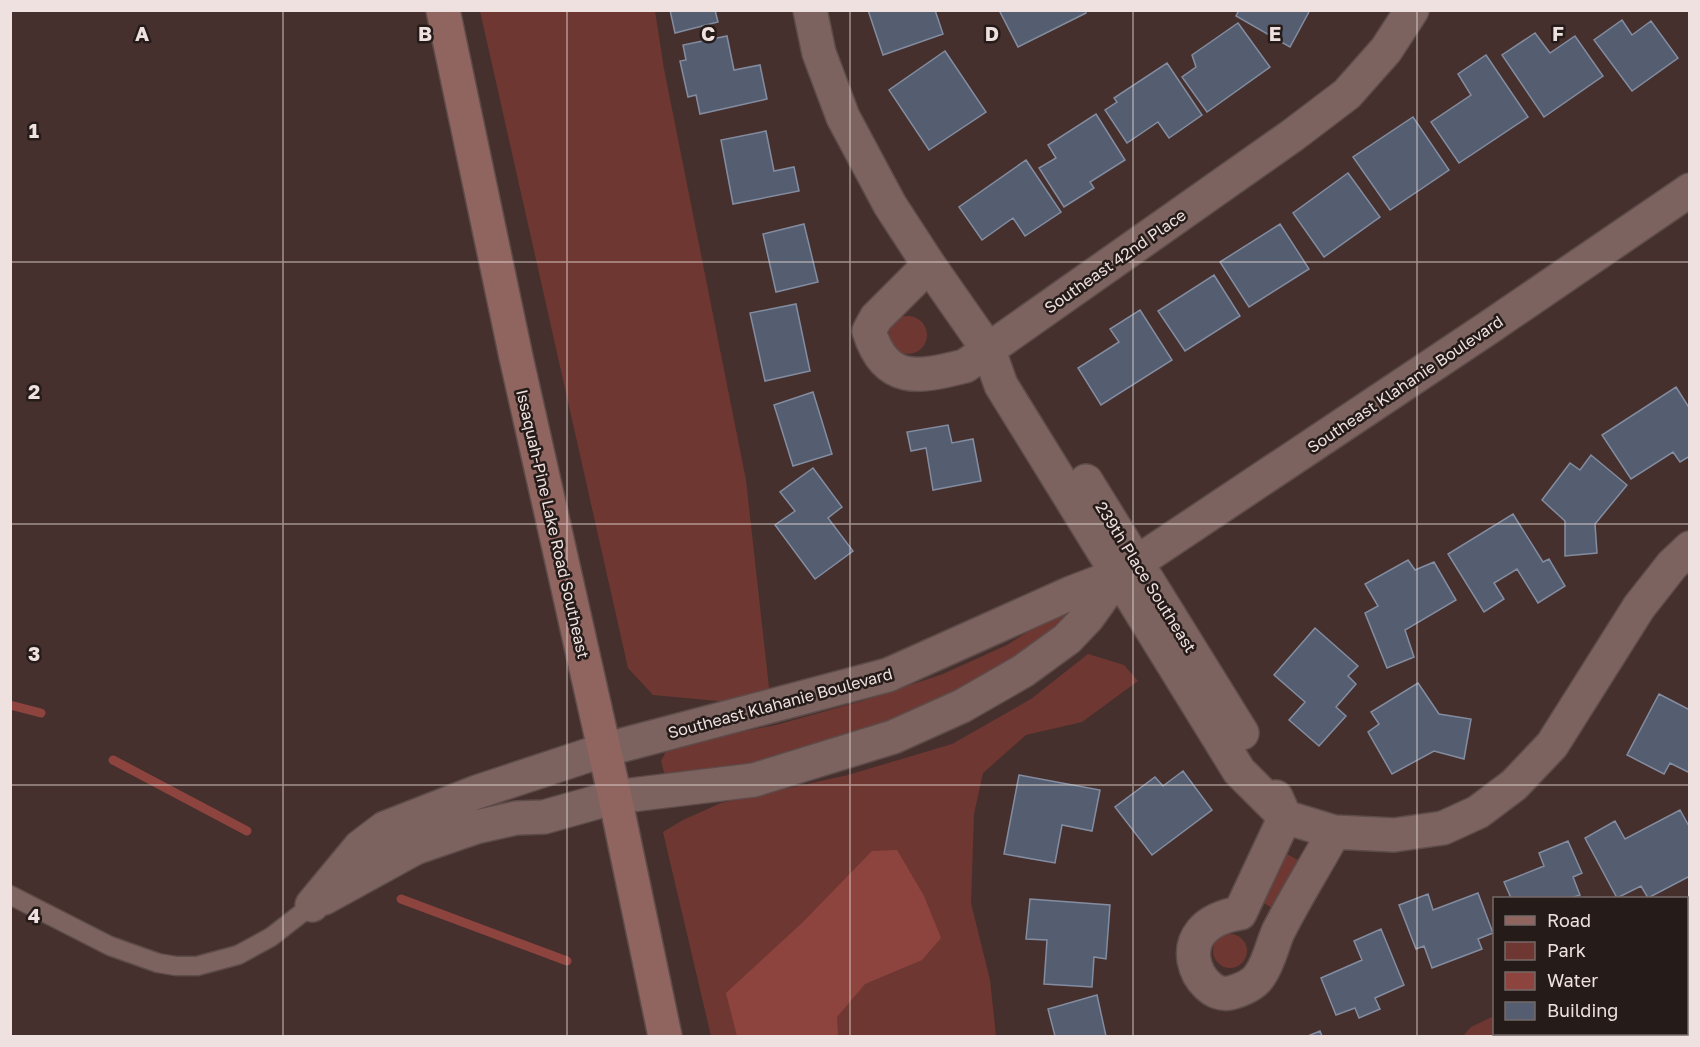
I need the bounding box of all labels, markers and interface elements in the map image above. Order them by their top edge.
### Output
text: A [135,21,149,45]
text: B [418,21,432,45]
text: C [701,21,715,45]
text: D [985,21,999,45]
text: E [1269,21,1281,45]
text: F [1552,21,1564,45]
text: 1 [29,118,39,142]
street label: Southeast 42nd Place [1040,205,1190,317]
street label: Southeast Klahanie Boulevard [1303,311,1507,457]
text: 2 [28,379,40,403]
street label: Issaquah-Pine Lake Road Southeast [512,387,594,661]
street label: 239th Place Southeast [1091,498,1201,656]
text: 3 [28,641,40,665]
street label: Southeast Klahanie Boulevard [666,663,894,743]
legend [1493,897,1688,1035]
text: 4 [28,903,40,927]
text: Road [1547,909,1591,931]
text: Park [1547,939,1586,961]
text: Water [1547,969,1598,991]
text: Building [1547,999,1618,1021]

